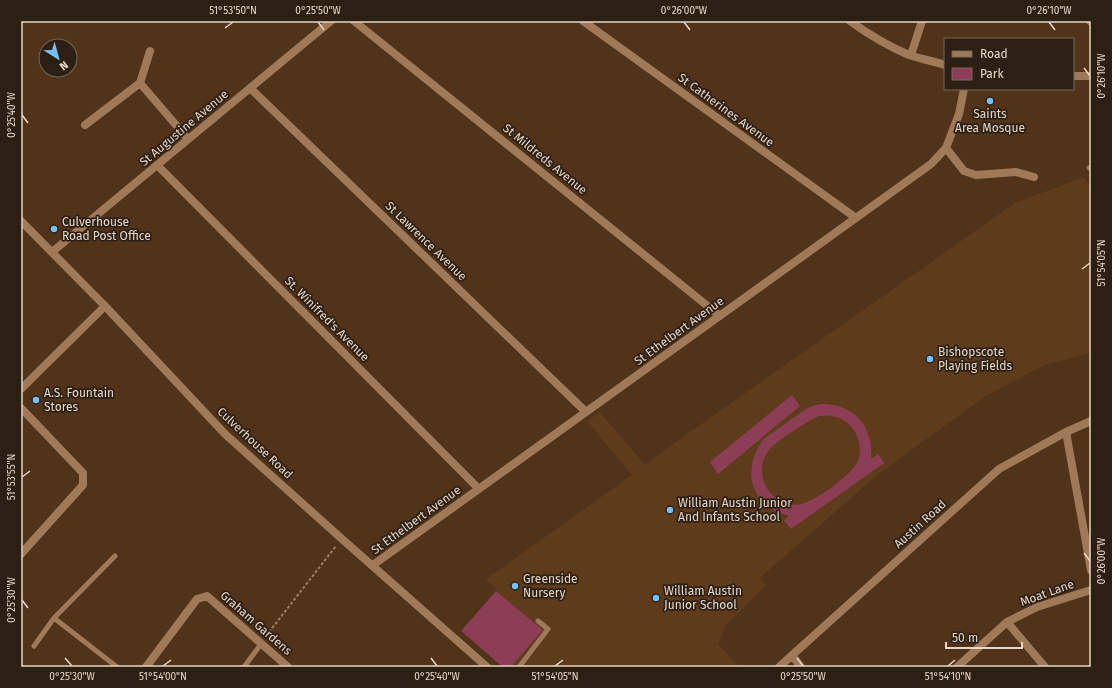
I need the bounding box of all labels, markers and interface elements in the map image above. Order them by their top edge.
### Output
text: 51°53'50"N [209,5,257,17]
text: 0°25'50"W [295,5,341,17]
text: 0°26'00"W [661,5,708,17]
text: 0°26'10"W [1026,5,1072,17]
north arrow [38,38,78,78]
legend [944,38,1074,90]
text: Road [980,47,1008,61]
text: 0°26'10"W [1096,53,1108,99]
text: N [57,58,71,73]
text: Park [980,67,1004,81]
street label: St Catherines Avenue [675,70,777,150]
street label: St Augustine Avenue [137,87,231,169]
text: 0°25'40"W [6,92,18,138]
marker: Saints Area Mosque [985,96,995,106]
place label: Saints Area Mosque [955,107,1025,135]
street label: St Mildreds Avenue [500,121,590,197]
street label: St Lawrence Avenue [382,198,470,284]
place label: Culverhouse Road Post Office [62,215,151,243]
marker: Culverhouse Road Post Office [49,224,59,234]
text: 51°54'05"N [1096,239,1108,287]
street label: St. Winifred's Avenue [282,274,372,364]
street label: St Ethelbert Avenue [631,294,727,368]
place label: Bishopscote Playing Fields [938,345,1012,373]
marker: Bishopscote Playing Fields [925,354,935,364]
place label: A.S. Fountain Stores [44,386,114,414]
marker: A.S. Fountain Stores [31,395,41,405]
street label: Culverhouse Road [214,404,296,482]
text: 51°53'55"N [6,454,18,500]
street label: St Ethelbert Avenue [368,483,464,557]
place label: William Austin Junior And Infants School [678,496,792,524]
street label: Austin Road [891,497,949,551]
marker: William Austin Junior And Infants School [665,505,675,515]
text: 0°26'00"W [1096,537,1108,584]
place label: Greenside Nursery [523,572,578,600]
text: 0°25'30"W [6,577,18,623]
street label: Moat Lane [1018,577,1076,609]
marker: Greenside Nursery [510,581,520,591]
place label: William Austin Junior School [664,584,742,612]
street label: Graham Gardens [217,588,295,658]
marker: William Austin Junior School [651,593,661,603]
scale bar [946,624,1022,650]
text: 50 m [952,631,978,645]
text: 0°25'30"W [49,671,95,683]
text: 51°54'00"N [139,671,187,683]
text: 0°25'40"W [414,671,460,683]
text: 51°54'05"N [531,671,579,683]
text: 0°25'50"W [780,671,826,683]
text: 51°54'10"N [925,671,971,683]

